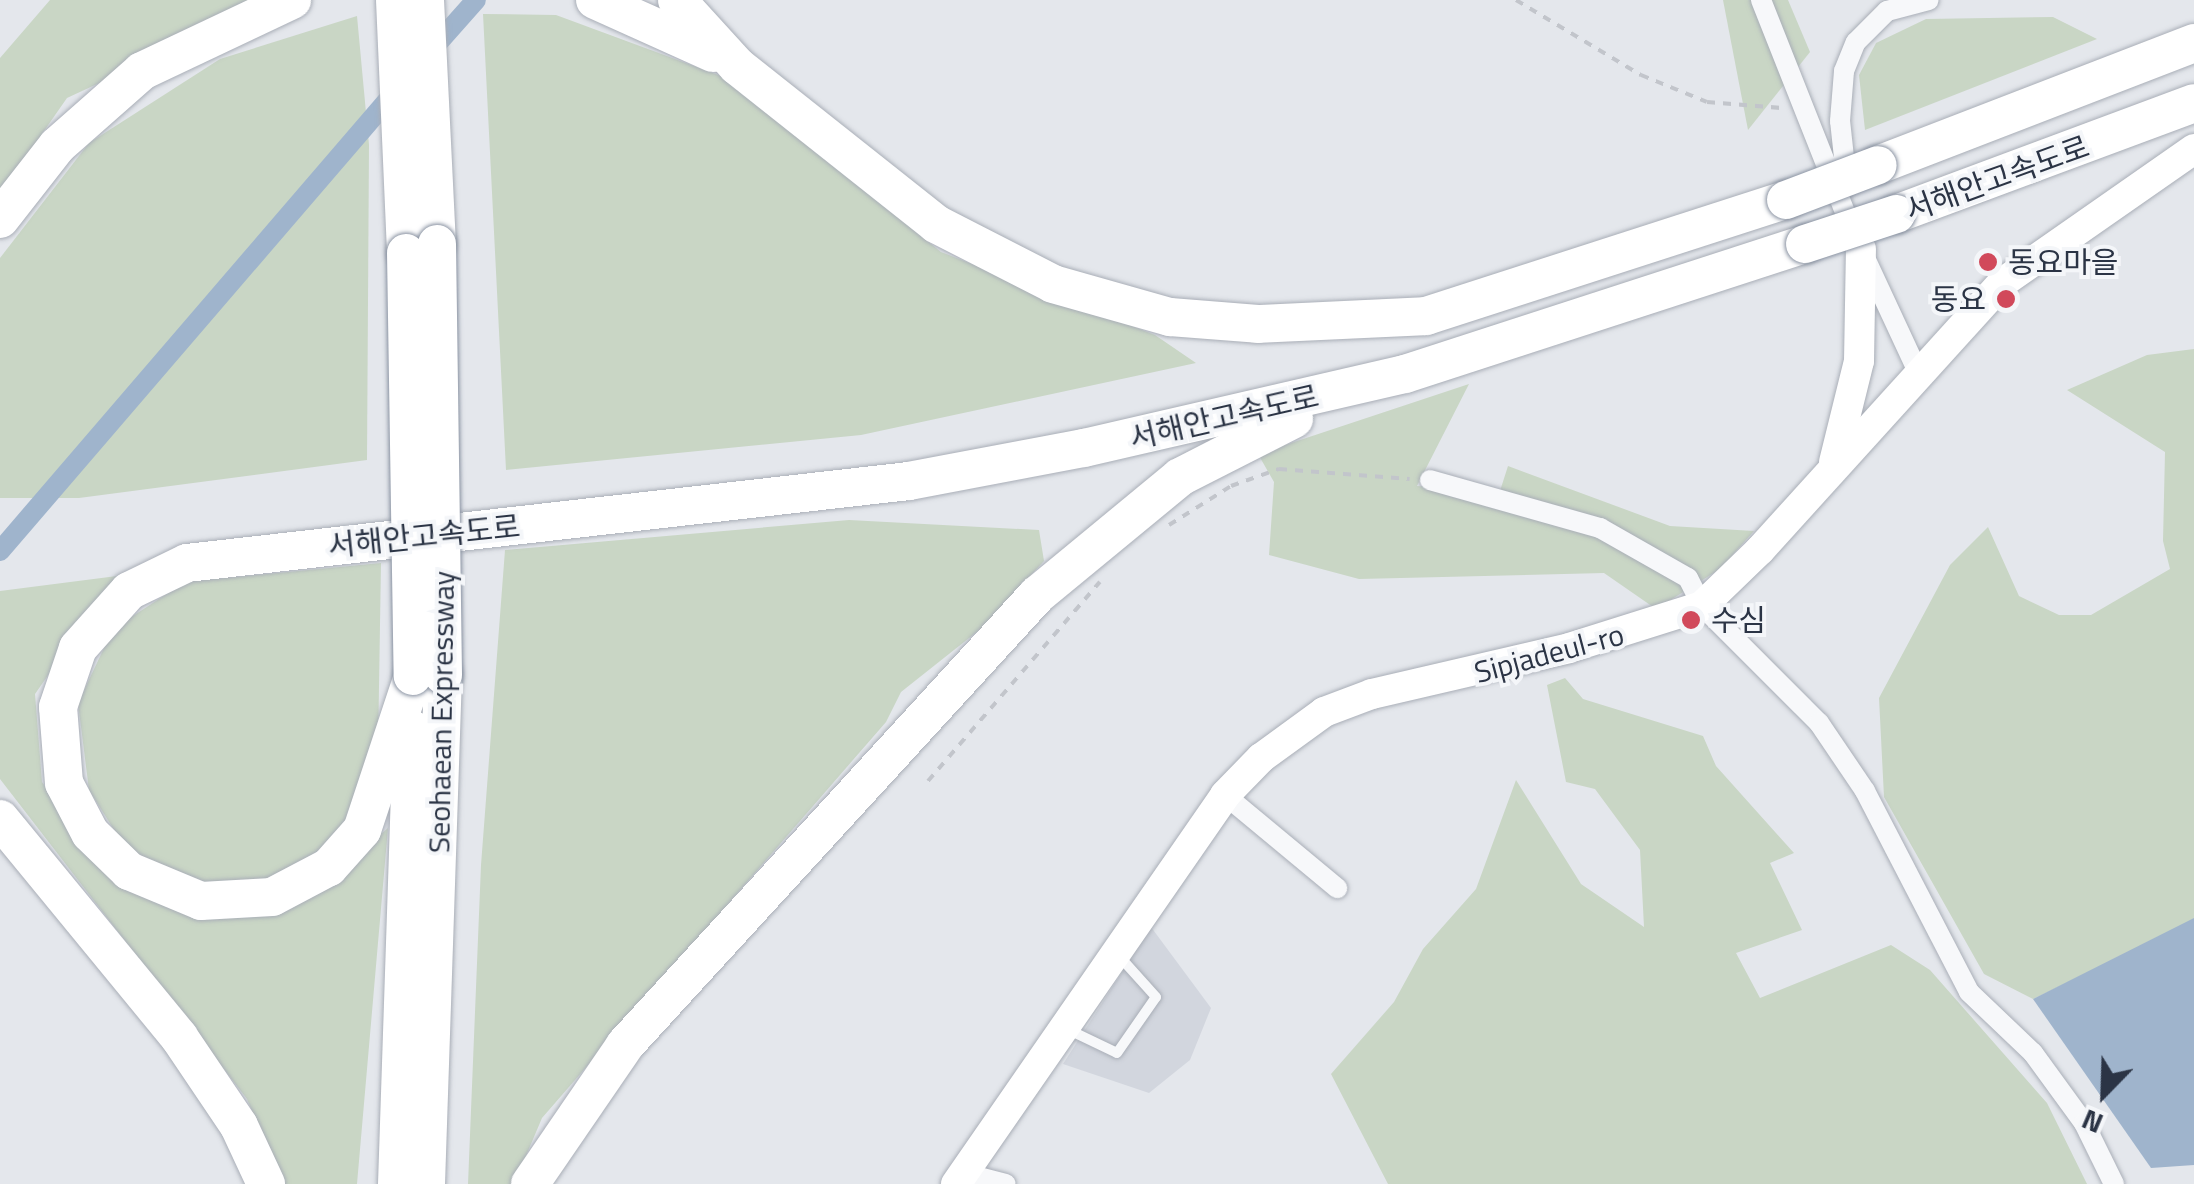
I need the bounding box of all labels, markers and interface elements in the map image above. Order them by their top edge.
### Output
street label: 서해안고속도로 [1900,128,2094,228]
place label: 동요마을 [2008,244,2118,280]
marker: 동요마을 [1977,251,1999,273]
place label: 동요 [1931,281,1986,317]
marker: 동요 [1995,288,2017,310]
street label: 서해안고속도로 [1126,378,1322,456]
street label: 서해안고속도로 [326,508,522,564]
street label: Seohaean Expressway [421,571,461,853]
place label: 수심 [1711,602,1766,638]
marker: 수심 [1680,609,1702,631]
street label: Sipjadeul-ro [1470,616,1628,690]
north arrow [2054,1044,2154,1144]
text: N [2075,1098,2109,1146]

